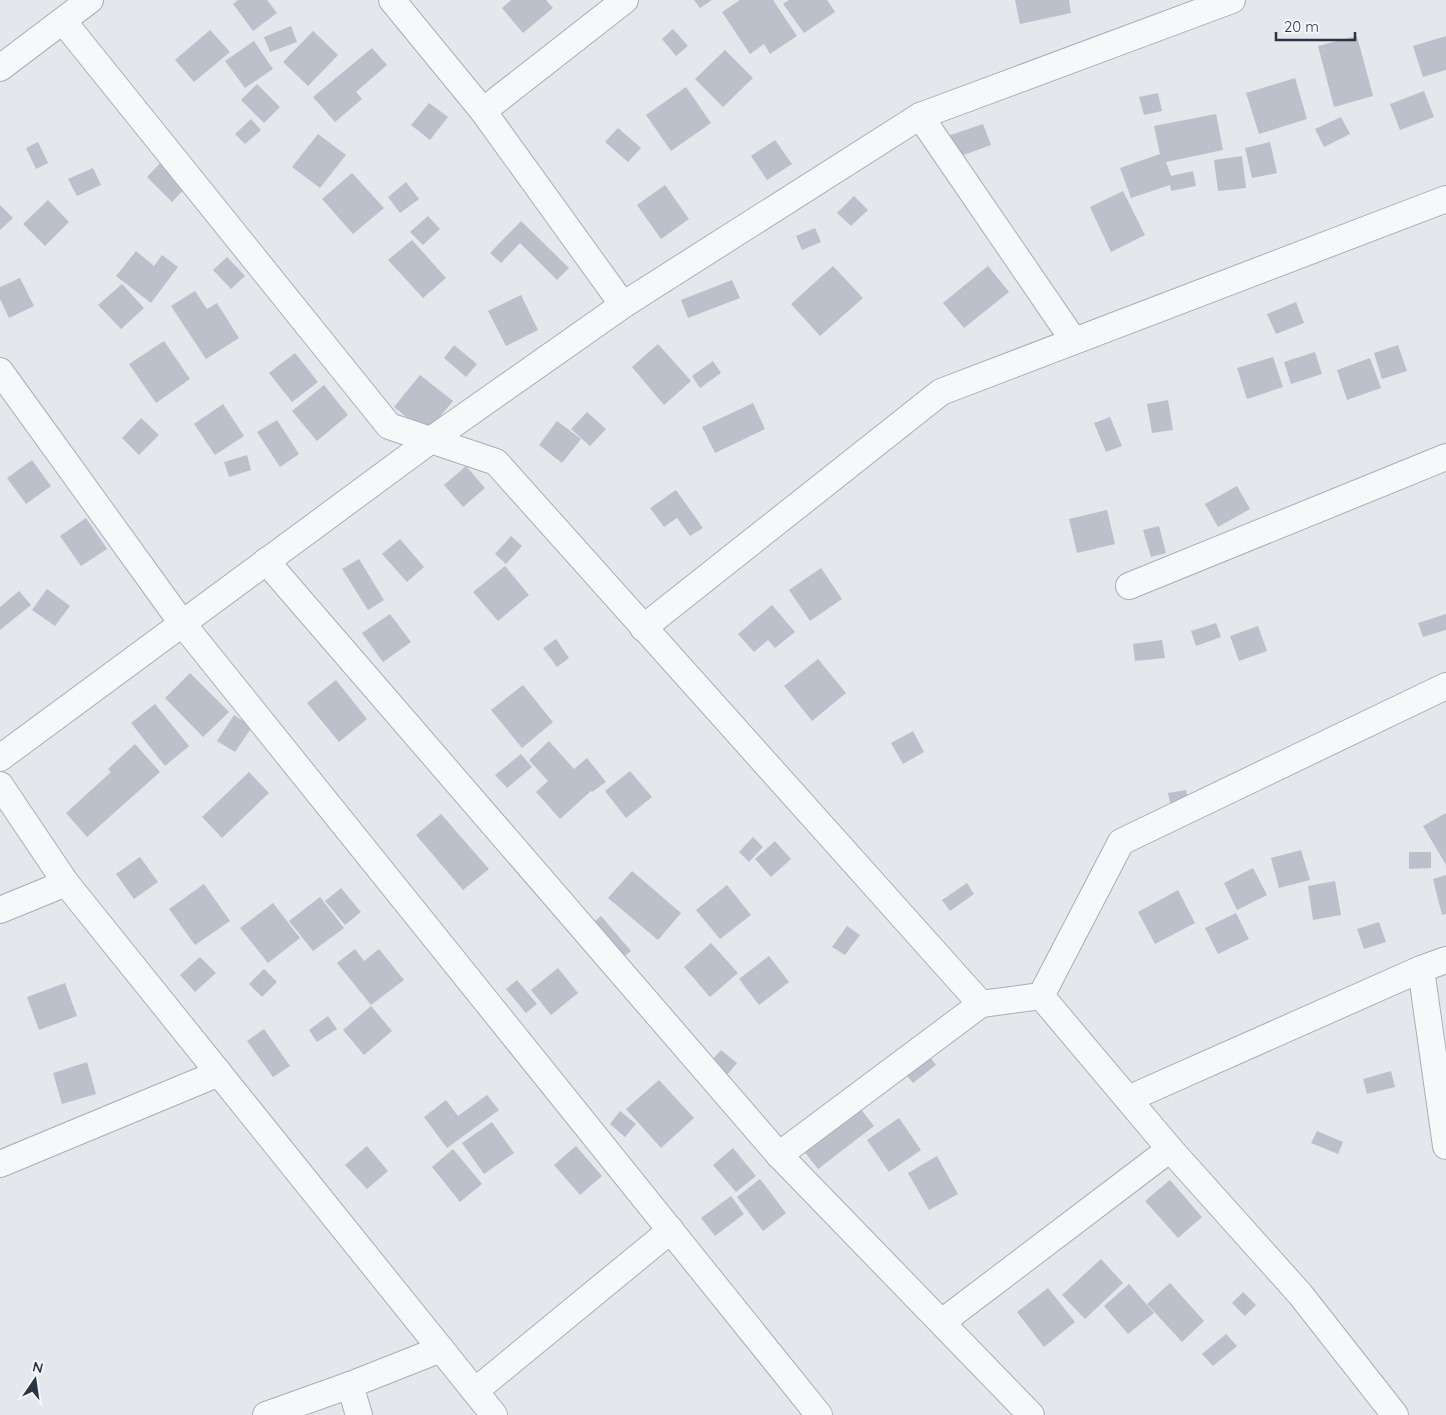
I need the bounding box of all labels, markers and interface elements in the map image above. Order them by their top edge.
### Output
scale bar [1276,10,1355,42]
text: 20 m [1284,17,1319,36]
north arrow [10,1355,60,1405]
text: N [31,1357,45,1377]

